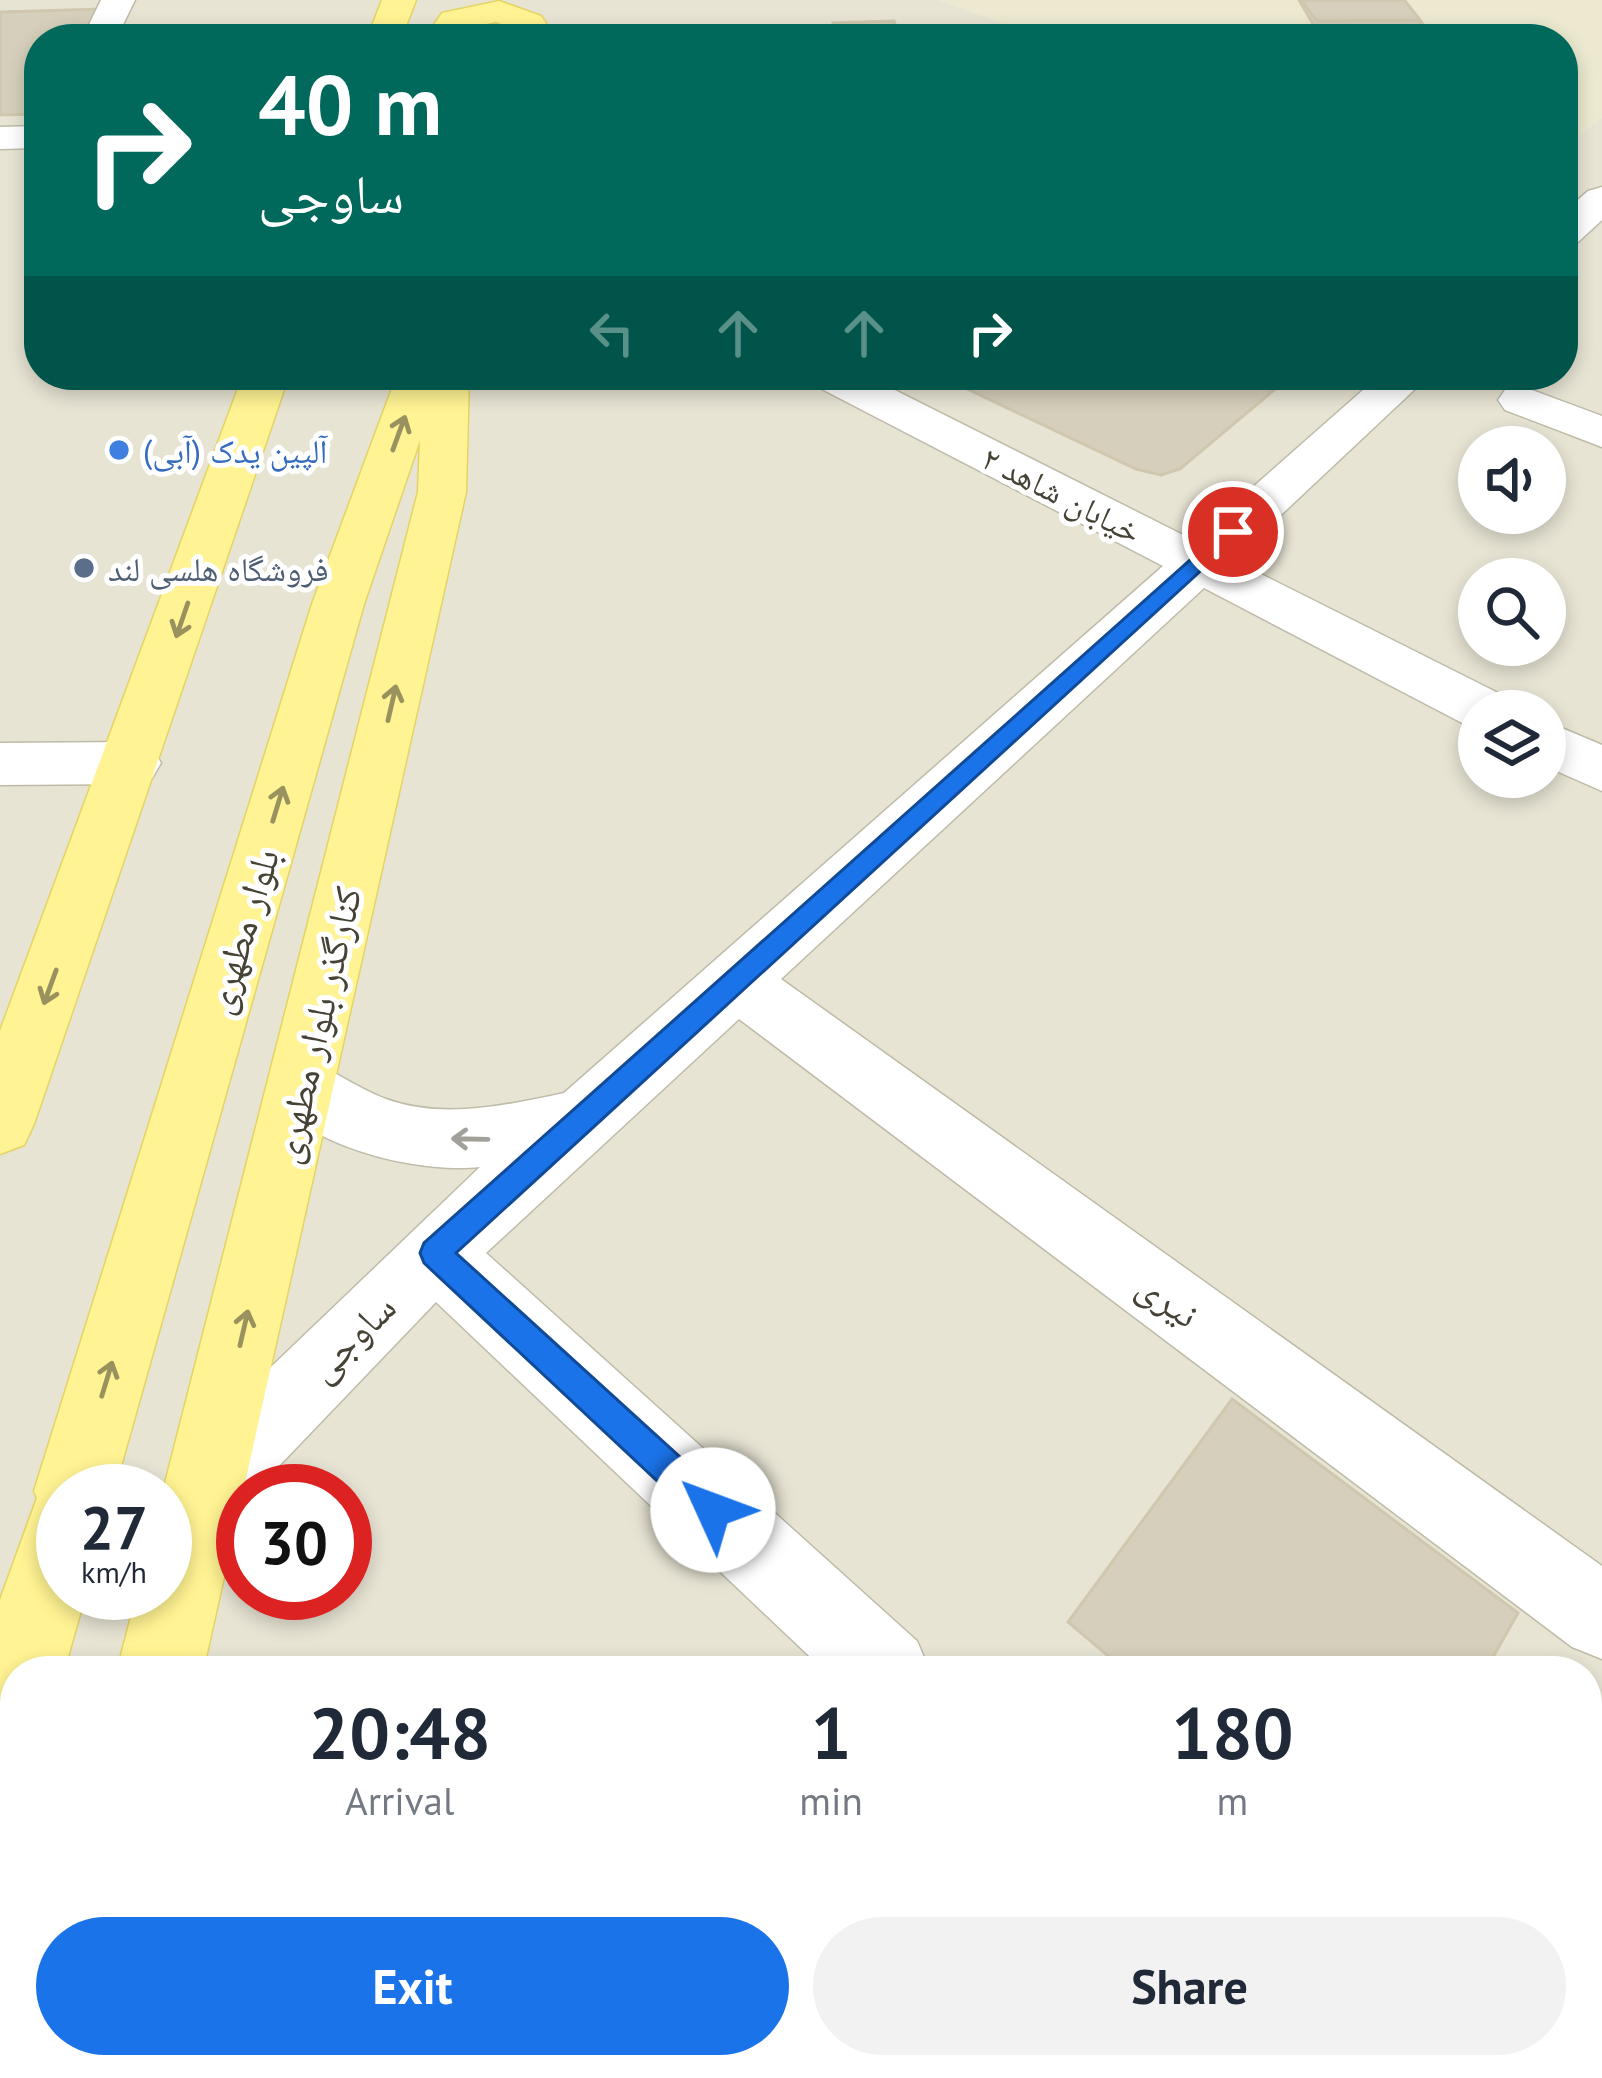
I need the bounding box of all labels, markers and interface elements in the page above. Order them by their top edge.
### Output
text: 40 m [258,49,442,158]
icon: right [60,72,216,228]
text: ساوجی [258,158,404,228]
icon: left [579,300,645,366]
icon: ahead [705,300,771,366]
icon: ahead [831,300,897,366]
icon: right [957,300,1023,366]
one-way arrow [390,415,411,452]
map controls [1458,426,1566,798]
button: sound [1458,426,1566,534]
place label: آلپین یدک (آبی) [143,429,329,472]
street label: خیابان شاهد ۲ [975,436,1149,552]
marker: آلپین یدک (آبی) [106,437,132,463]
pin [1182,481,1284,583]
icon: arrive [1200,499,1266,565]
place label: فروشگاه هلسی لند [108,547,329,590]
marker: فروشگاه هلسی لند [71,555,97,581]
button: search [1458,558,1566,666]
one-way arrow [170,601,191,638]
one-way arrow [381,685,404,723]
button: layers [1458,690,1566,798]
one-way arrow [268,786,290,824]
street label: بلوار مطهری [192,842,290,1020]
street label: کنارگذر بلوار مطهری [259,881,373,1169]
one-way arrow [38,968,59,1005]
one-way arrow [451,1128,490,1150]
street label: نیری [1128,1259,1210,1339]
street label: ساوجی [296,1282,406,1392]
one-way arrow [234,1310,256,1348]
one-way arrow [97,1361,119,1399]
position arrow [650,1447,776,1573]
speed limit sign: 30 [216,1464,372,1620]
text: 27 [80,1488,148,1566]
text: km/h [81,1552,147,1591]
text: 20:48 [308,1686,491,1779]
text: 1 [811,1686,852,1779]
text: 180 [1171,1686,1294,1779]
text: Arrival [345,1775,454,1826]
text: min [799,1775,863,1826]
text: m [1217,1775,1248,1826]
button: Exit [36,1917,789,2055]
button: Share [813,1917,1566,2055]

